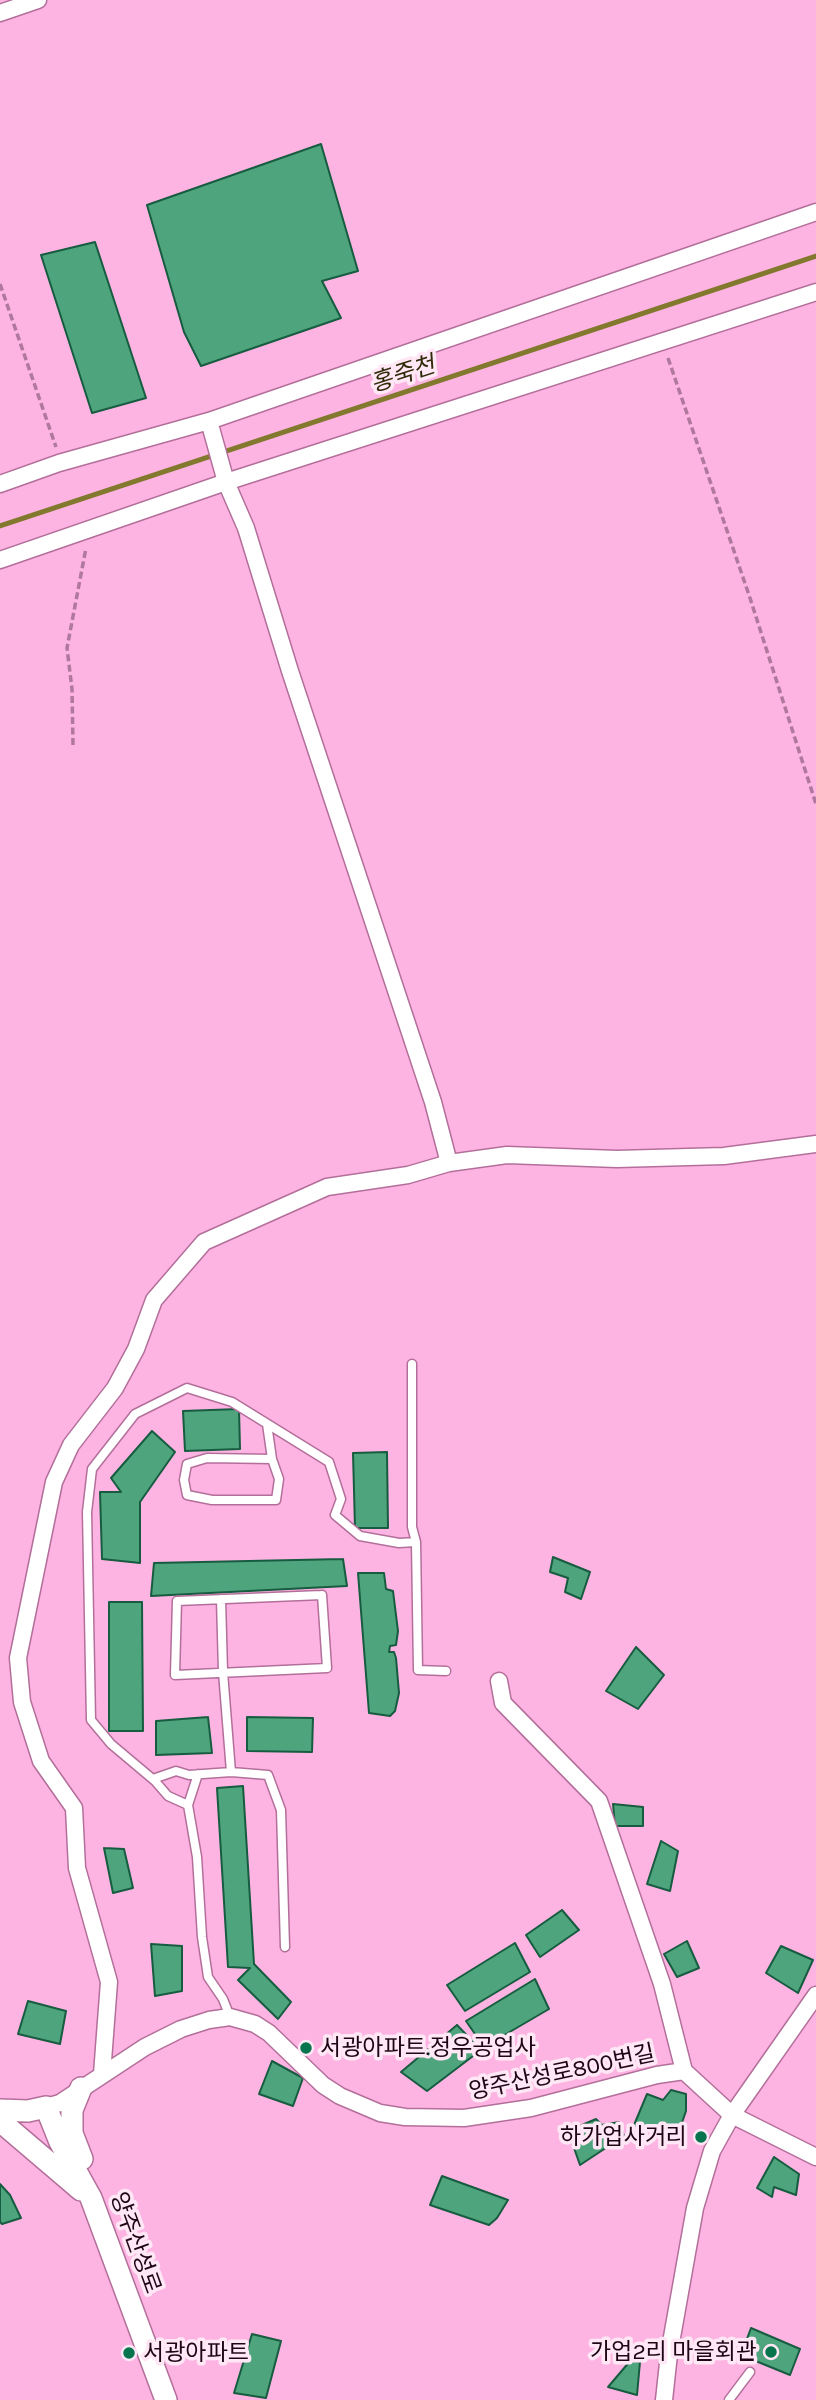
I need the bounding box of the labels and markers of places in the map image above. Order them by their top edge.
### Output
place label: 서광아파트.정우공업사 [320,2034,536,2062]
marker: 서광아파트.정우공업사 [298,2040,314,2056]
place label: 하가업사거리 [560,2123,687,2151]
marker: 하가업사거리 [693,2129,709,2145]
place label: 가업2리 마을회관 [590,2338,757,2366]
place label: 서광아파트 [143,2339,249,2367]
marker: 가업2리 마을회관 [763,2344,779,2360]
marker: 서광아파트 [121,2345,137,2361]

